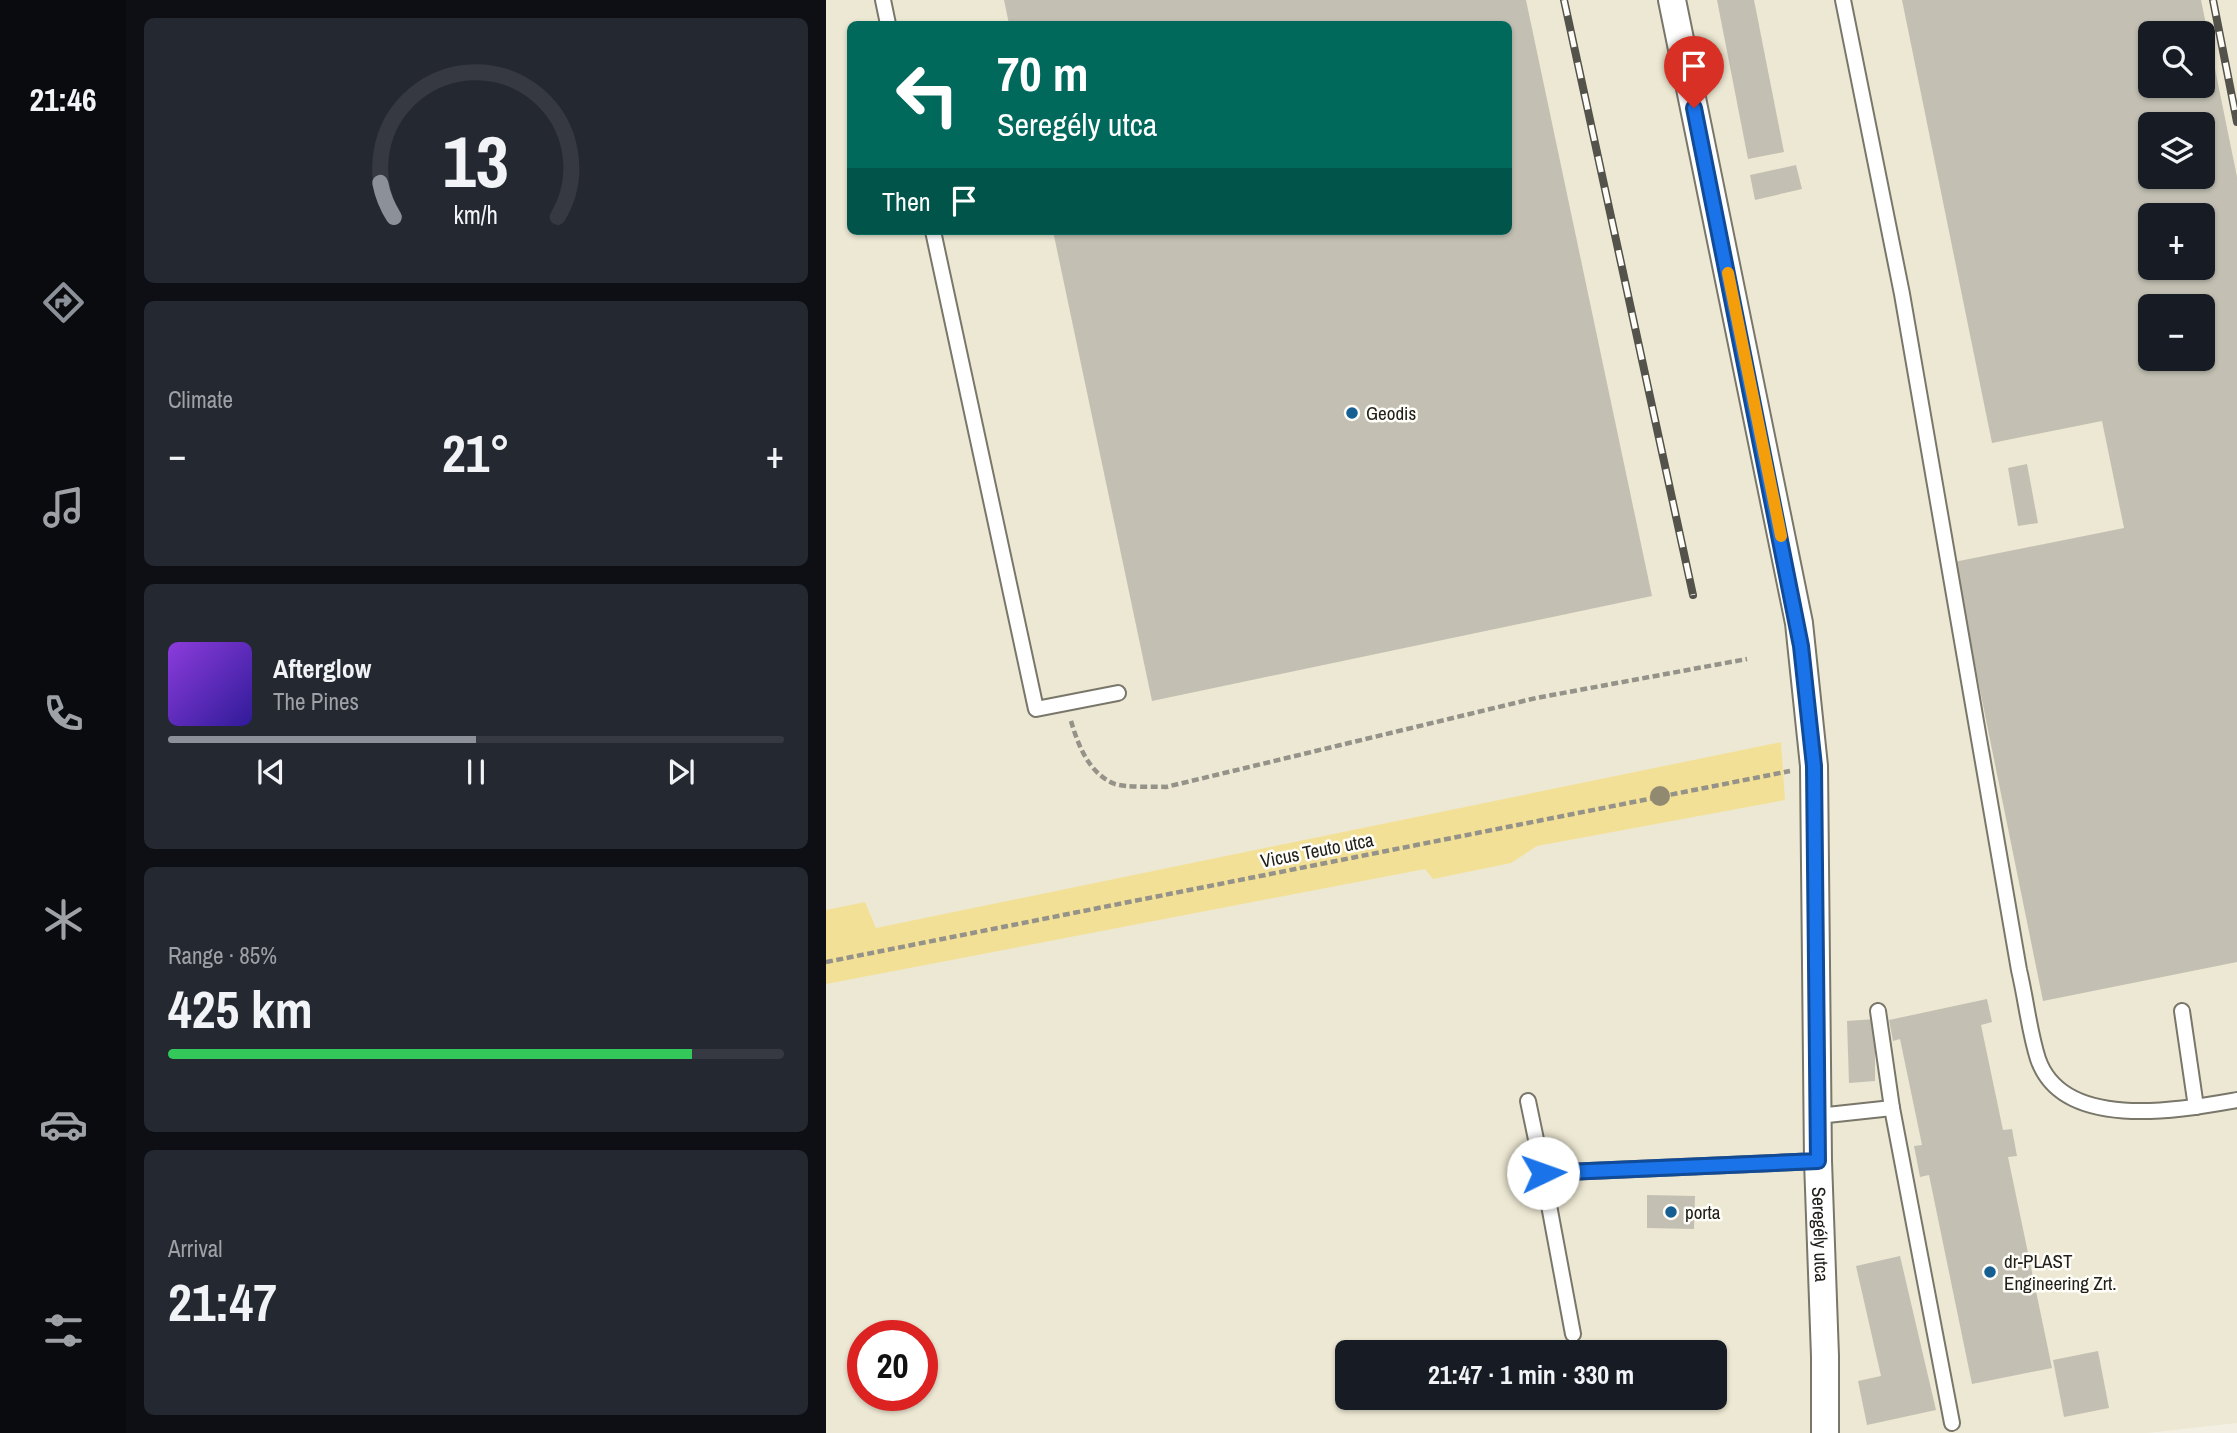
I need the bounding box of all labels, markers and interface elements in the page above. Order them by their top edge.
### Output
map controls [2138,21,2215,371]
button: search [2138,21,2215,98]
pin [1664,36,1724,108]
text: 70 m [997,40,1089,106]
icon: arrive [1675,47,1713,85]
icon: left [882,49,973,140]
text: 21:46 [29,78,97,121]
text: Seregély utca [997,103,1157,146]
text: 13 [443,112,509,210]
button: layers [2138,112,2215,189]
icon: arrive [945,182,983,220]
text: Then [882,184,931,219]
text: km/h [454,197,498,231]
button: + [2138,203,2215,280]
icon: directions [39,278,88,327]
button: − [2138,294,2215,371]
text: Climate [168,384,233,415]
place label: Geodis [1366,400,1416,426]
marker: Geodis [1344,405,1360,421]
text: 21° [442,418,510,488]
text: − [168,429,186,480]
text: + [766,429,784,480]
icon: music [39,483,88,532]
text: Afterglow [273,651,371,686]
text: The Pines [273,686,359,717]
icon: phone [39,689,88,738]
icon: previous [252,753,290,791]
icon: pause [457,753,495,791]
icon: next [662,753,700,791]
street label: Vicus Teuto utca [1258,826,1376,874]
icon: climate [39,895,88,944]
text: Range · 85% [168,940,277,971]
text: 425 km [168,974,313,1044]
icon: car [39,1100,88,1149]
position arrow [1506,1136,1580,1210]
street label: Seregély utca [1806,1186,1835,1283]
place label: porta [1685,1199,1721,1225]
marker: porta [1663,1204,1679,1220]
text: Arrival [168,1233,223,1264]
place label: dr-PLAST Engineering Zrt. [2004,1248,2117,1296]
marker: dr-PLAST Engineering Zrt. [1982,1264,1998,1280]
text: 21:47 [168,1267,277,1337]
icon: filters [39,1306,88,1355]
speed limit sign: 20 [847,1320,938,1411]
text: 21:47 · 1 min · 330 m [1428,1357,1634,1392]

